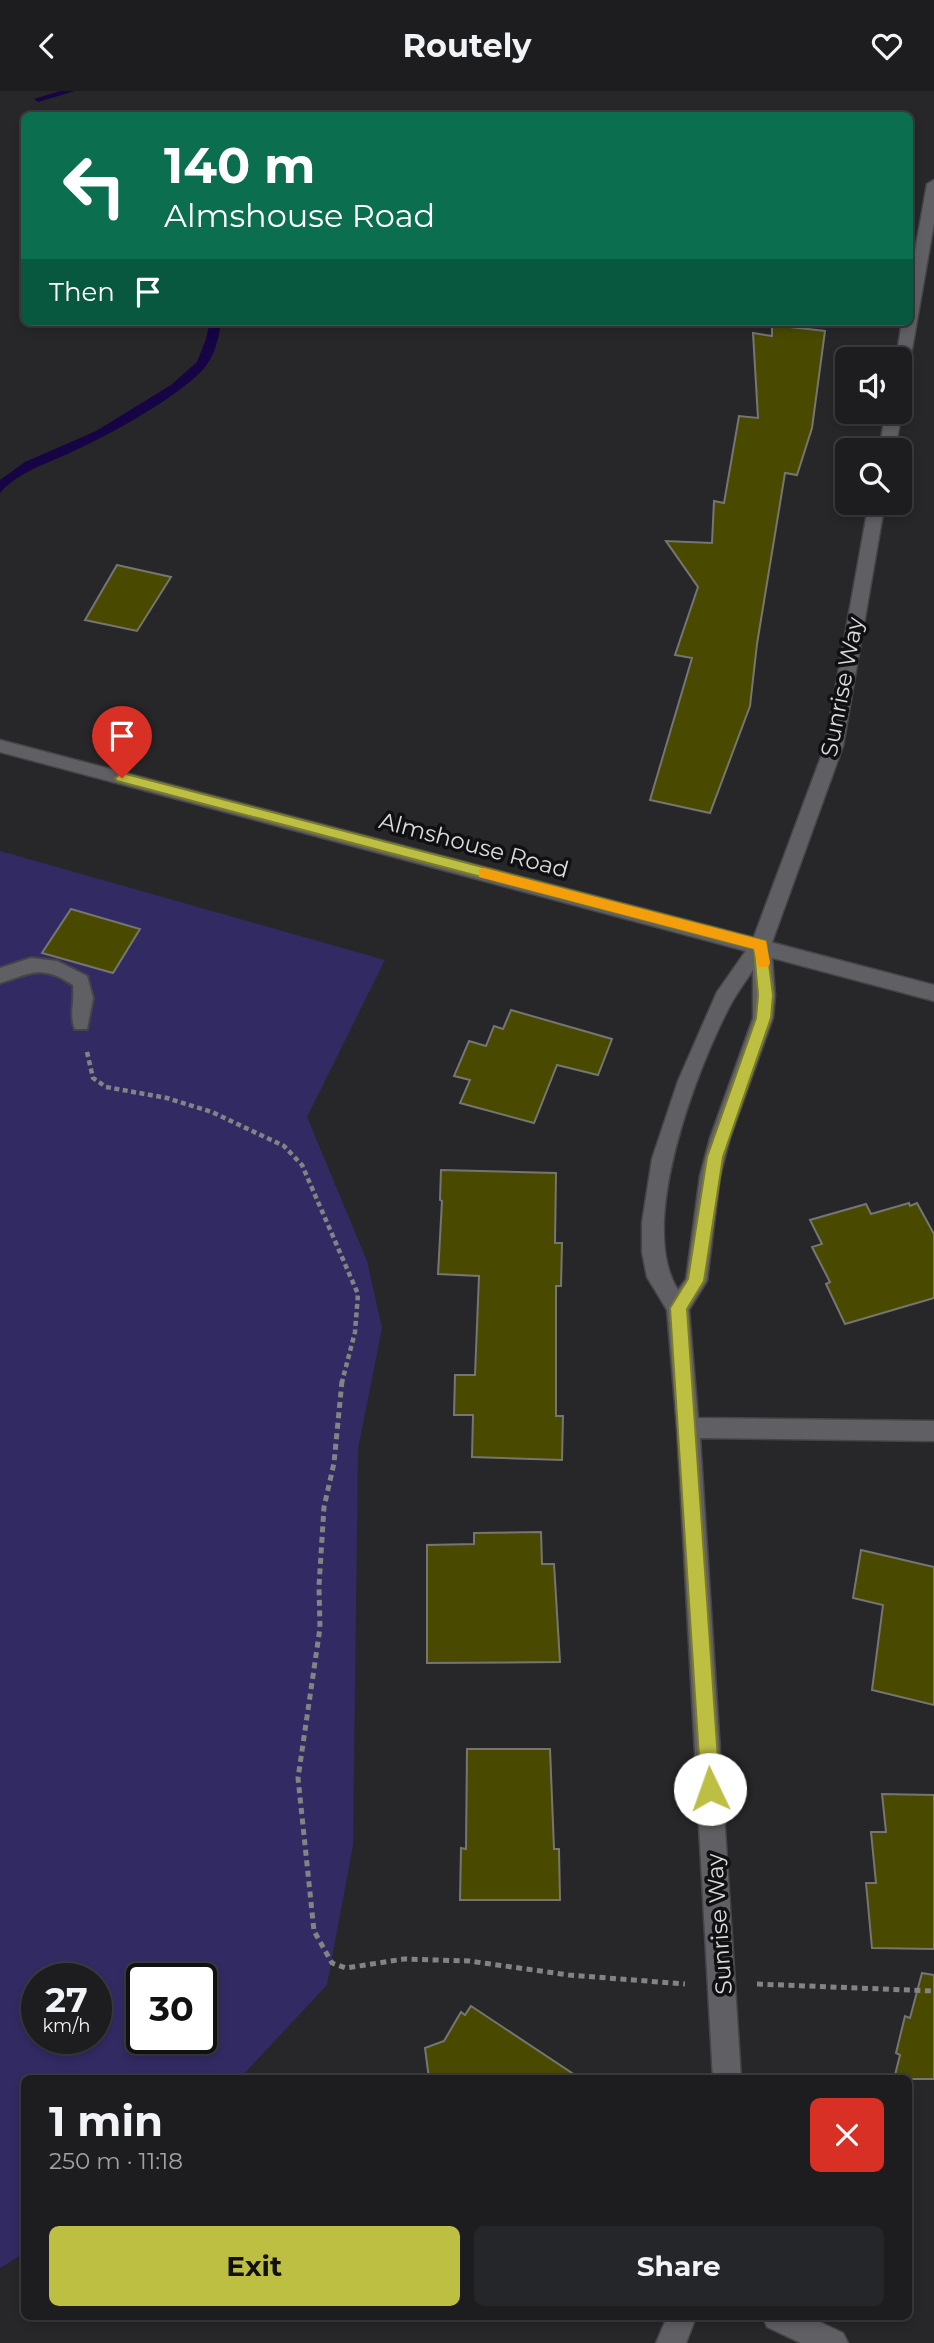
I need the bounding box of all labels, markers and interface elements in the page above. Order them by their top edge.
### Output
text: Routely [403,26,531,65]
icon: back [28,27,66,65]
icon: heart [868,27,906,65]
text: 140 m [164,136,316,195]
icon: left [49,140,140,231]
text: Almshouse Road [164,196,435,235]
icon: arrive [129,273,167,311]
text: Then [49,276,115,308]
map controls [835,347,912,515]
button: sound [835,347,912,424]
button: search [835,438,912,515]
street label: Sunrise Way [815,614,869,759]
pin [92,706,152,778]
icon: arrive [103,717,141,755]
street label: Almshouse Road [376,806,572,884]
position arrow [673,1752,747,1826]
street label: Sunrise Way [700,1852,738,1996]
speed limit sign: 30 [126,1963,217,2054]
text: 27 [45,1978,88,2021]
text: km/h [42,2015,91,2037]
text: 1 min [49,2095,163,2147]
button: close [810,2098,884,2172]
text: 250 m · 11:18 [49,2147,183,2175]
button: Exit [49,2226,460,2306]
button: Share [474,2226,884,2306]

